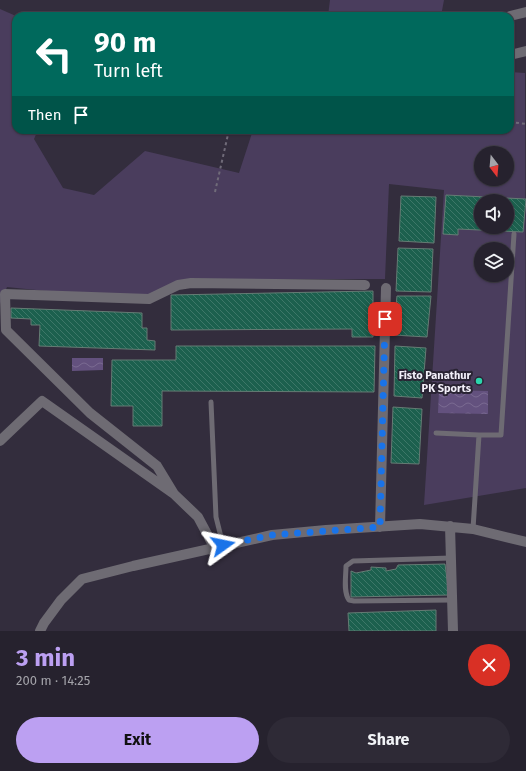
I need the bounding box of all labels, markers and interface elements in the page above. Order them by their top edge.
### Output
text: 90 m [94,26,156,59]
icon: left [28,28,80,80]
text: Turn left [94,60,163,82]
icon: arrive [70,104,92,126]
text: Then [28,106,62,124]
north arrow [474,146,514,186]
map controls [474,146,514,282]
button: sound [474,194,514,234]
button: layers [474,242,514,282]
pin [368,302,402,336]
icon: arrive [374,308,396,330]
place label: Fisto Panathur PK Sports [399,369,472,395]
marker: Fisto Panathur PK Sports [474,376,484,386]
position arrow [202,524,244,566]
text: 3 min [16,644,75,672]
button: close [468,644,510,686]
text: 200 m · 14:25 [16,673,90,688]
button: Exit [16,717,259,763]
button: Share [267,717,510,763]

